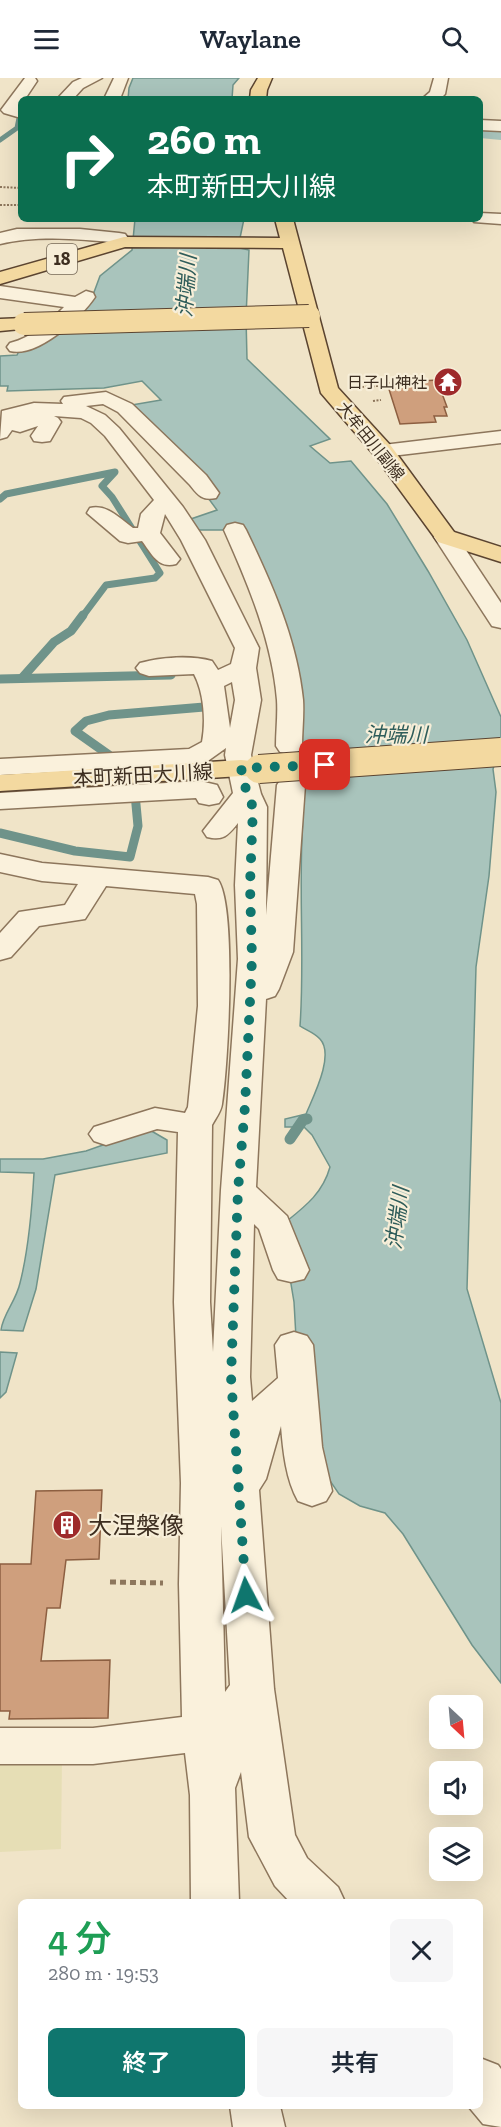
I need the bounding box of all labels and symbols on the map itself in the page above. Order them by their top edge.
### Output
road number: 18 [47,244,77,274]
water label: 沖端川 [171,252,201,318]
temple icon: 日子山神社 [432,366,464,398]
place label: 日子山神社 [347,373,427,392]
street label: 大牟田川副線 [333,398,409,484]
water label: 沖端川 [365,722,429,747]
pin [299,739,350,790]
street label: 本町新田大川線 [72,759,214,791]
water label: 沖端川 [381,1183,413,1251]
building icon: 大涅槃像 [51,1509,83,1541]
place label: 大涅槃像 [88,1511,184,1540]
position arrow [214,1563,278,1627]
north arrow [429,1695,483,1749]

